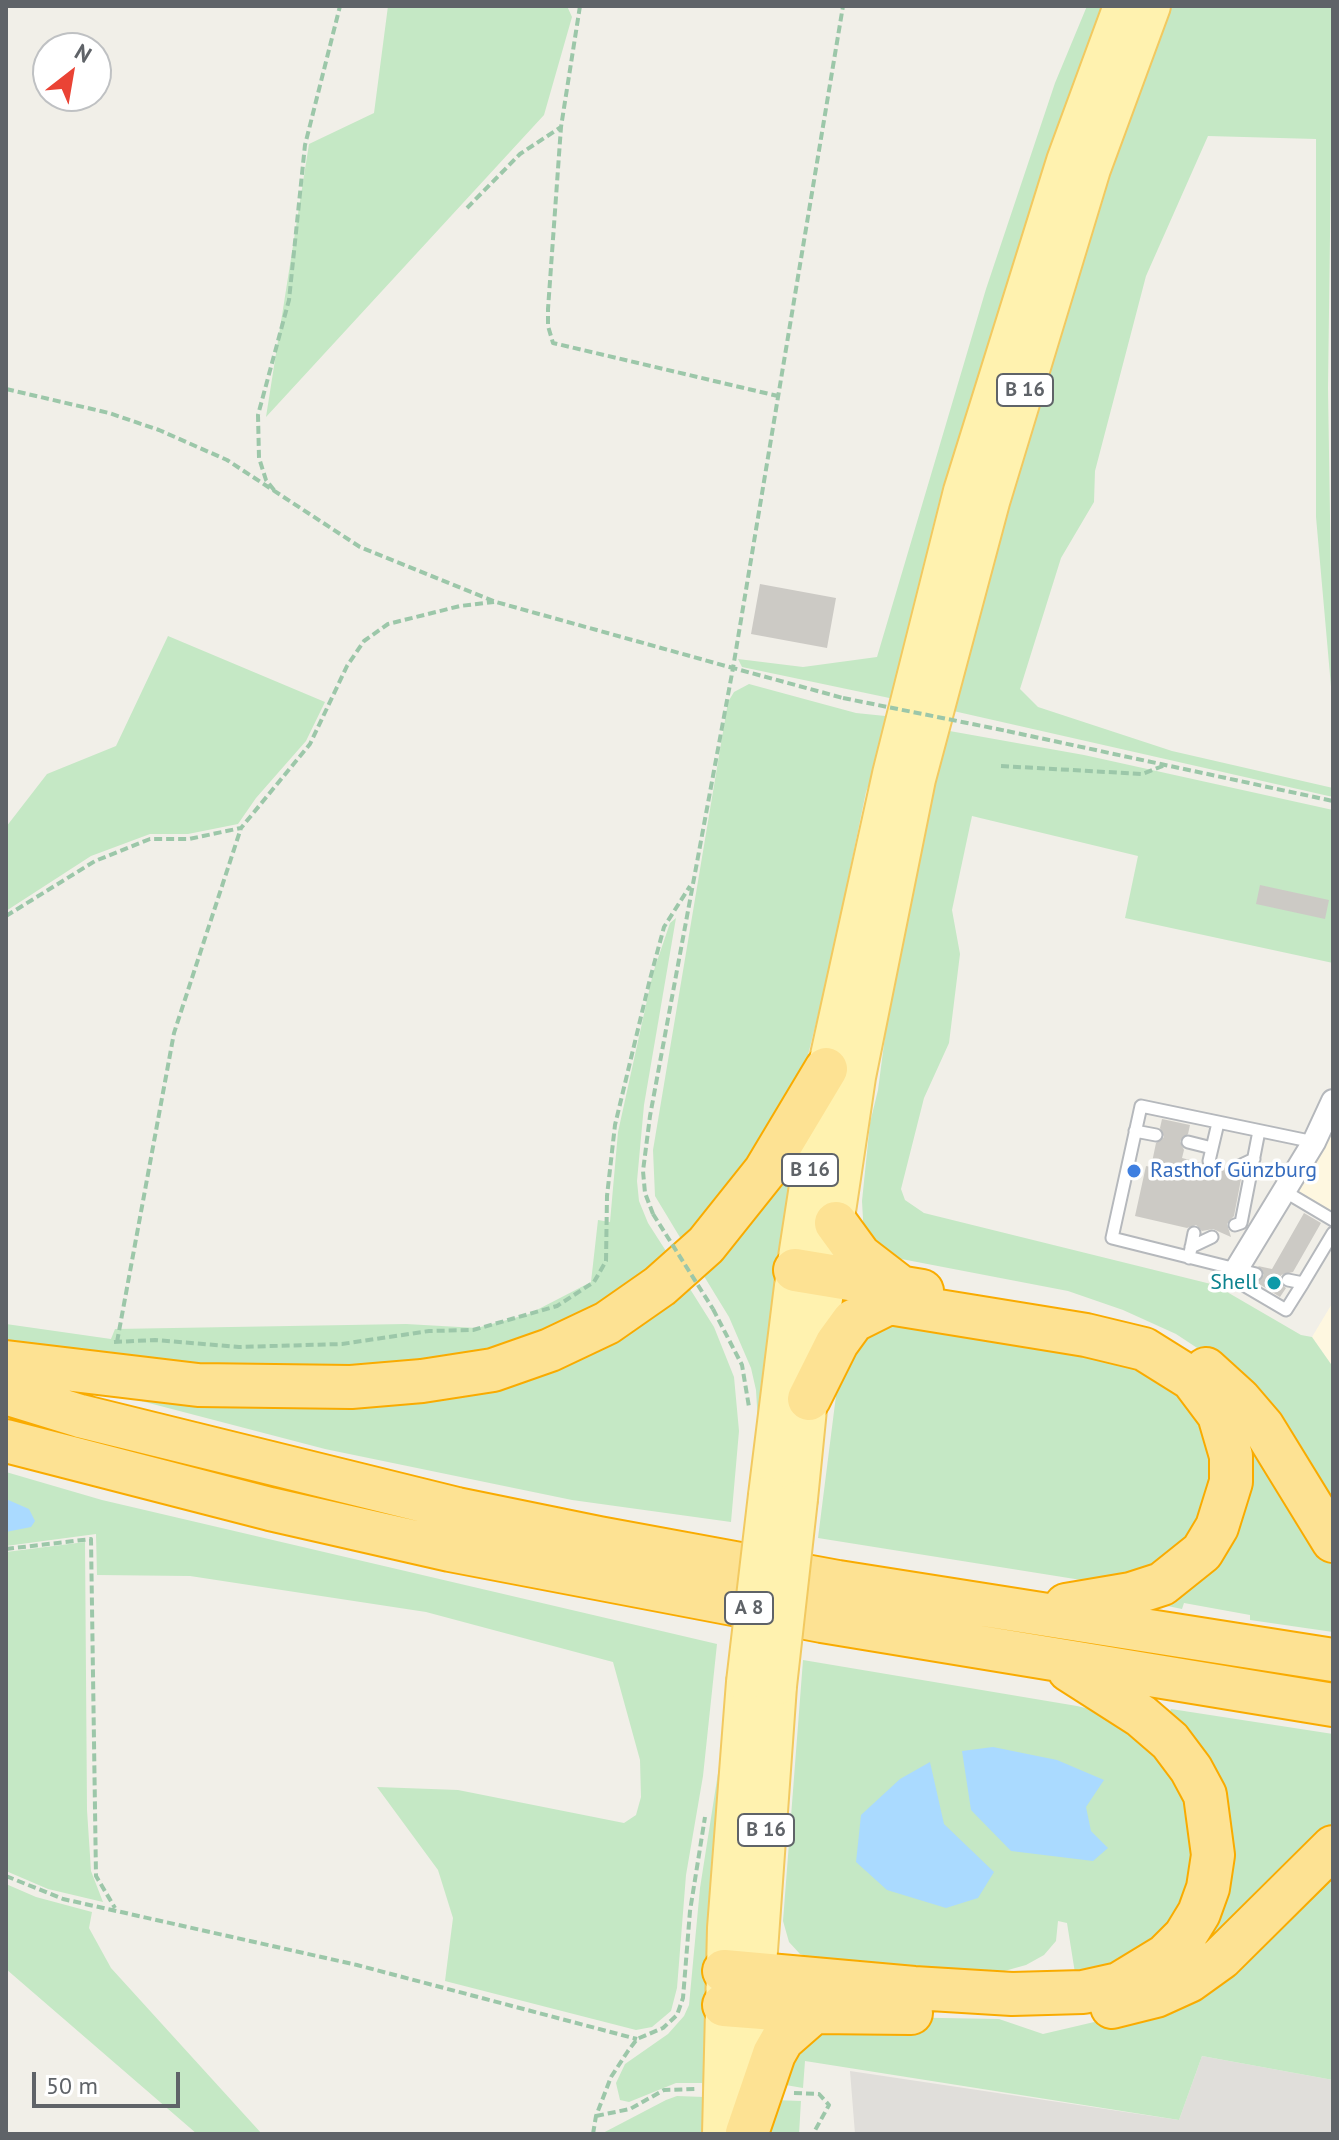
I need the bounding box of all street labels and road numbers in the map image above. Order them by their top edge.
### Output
road number: B 16 [997,374,1053,406]
road number: B 16 [782,1154,838,1186]
road number: A 8 [725,1592,773,1624]
road number: B 16 [738,1814,794,1846]

